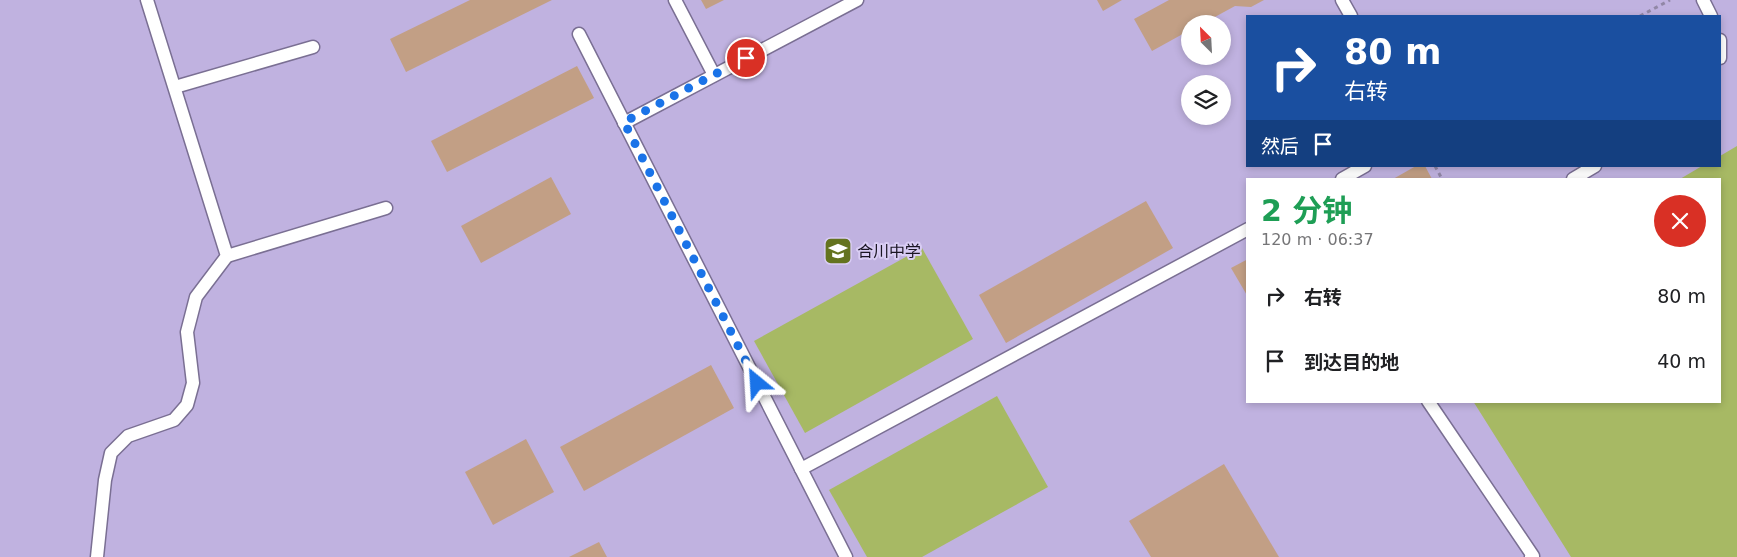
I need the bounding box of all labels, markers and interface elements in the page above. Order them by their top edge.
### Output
north arrow [1181,15,1231,65]
map controls [1181,15,1231,125]
text: 80 m [1344,32,1441,72]
icon: right [1261,35,1326,100]
pin [725,37,767,79]
icon: arrive [732,44,760,72]
button: layers [1181,75,1231,125]
text: 右转 [1344,79,1388,104]
icon: arrive [1309,130,1337,158]
text: 然后 [1261,135,1299,157]
text: 2 分钟 [1261,193,1352,228]
button: close [1654,195,1706,247]
text: 120 m · 06:37 [1261,230,1374,249]
school or university icon: 合川中学 [823,236,853,266]
place label: 合川中学 [857,242,921,261]
icon: right [1261,282,1289,310]
text: 80 m [1657,285,1706,307]
text: 右转 [1304,286,1342,308]
icon: arrive [1261,347,1289,375]
text: 40 m [1657,350,1706,372]
text: 到达目的地 [1304,351,1399,373]
position arrow [730,356,782,408]

